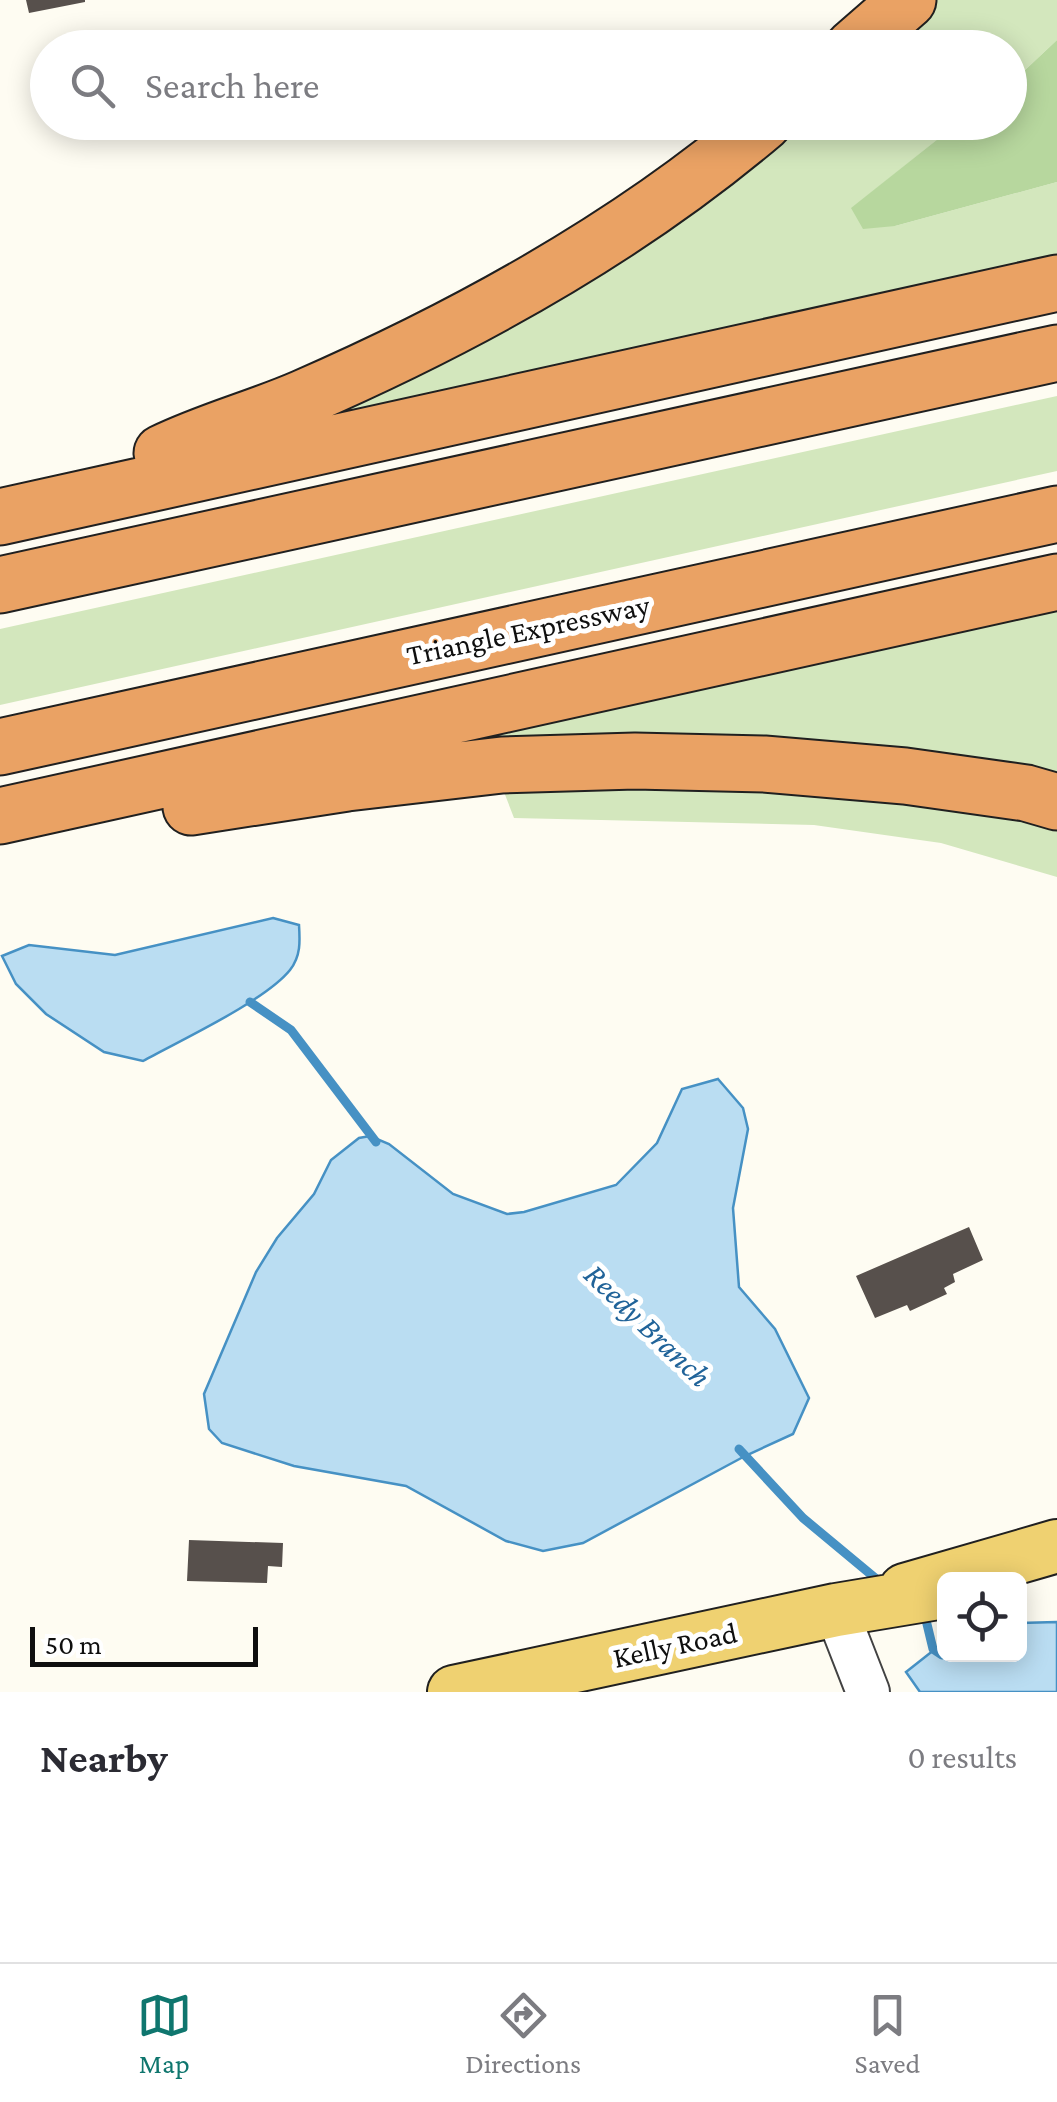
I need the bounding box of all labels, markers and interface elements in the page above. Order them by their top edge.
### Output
search box [30,30,1027,140]
icon: search [65,58,120,113]
text: Search here [145,64,319,106]
street label: Triangle Expressway [403,588,653,672]
water label: Reedy Branch [577,1256,719,1394]
map controls [937,1572,1027,1662]
button: locate [937,1572,1027,1662]
street label: Kelly Road [610,1615,740,1675]
scale bar [30,1622,258,1666]
text: 50 m [45,1629,102,1660]
text: Nearby [40,1734,168,1781]
text: 0 results [907,1739,1017,1775]
tab: Map [137,1988,192,2079]
tab: Directions [465,1988,581,2079]
tab: Saved [855,1988,920,2079]

